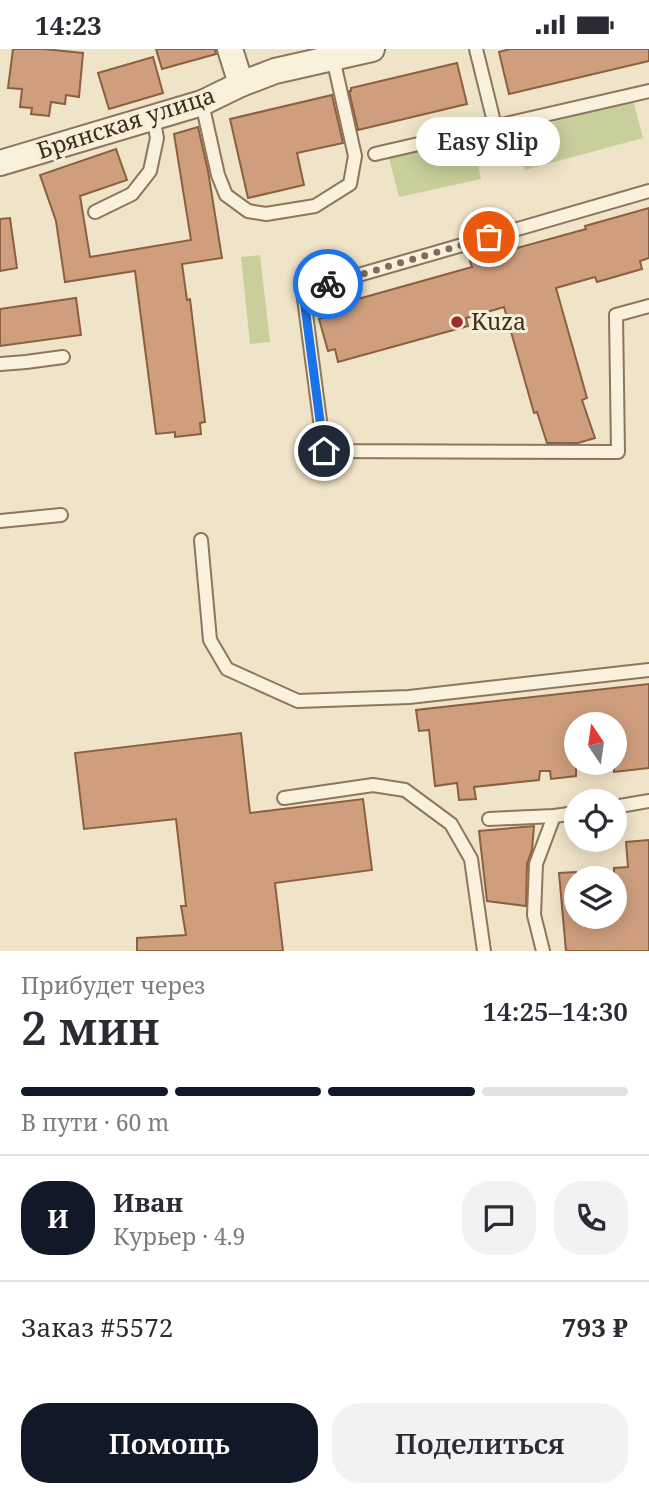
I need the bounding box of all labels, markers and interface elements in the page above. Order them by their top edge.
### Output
text: 14:23 [35,7,102,43]
street label: Брянская улица [32,78,219,166]
callout: Easy Slip [417,118,561,167]
text: Easy Slip [437,125,539,157]
pin [459,207,519,267]
icon: bag [470,218,508,256]
courier [293,249,363,319]
icon: bike [309,265,347,303]
place label: Kuza [471,305,526,337]
marker: Kuza [449,314,465,330]
pin [294,421,354,481]
icon: home [305,432,343,470]
north arrow [564,712,626,775]
map controls [564,712,627,929]
button: locate [564,789,627,852]
button: layers [564,866,627,929]
text: Прибудет через [21,969,205,1001]
text: 14:25–14:30 [482,993,628,1029]
text: 2 мин [21,996,160,1058]
text: В пути · 60 m [21,1106,169,1138]
button: chat [462,1181,536,1255]
button: phone [554,1181,628,1255]
text: Иван [113,1184,183,1220]
text: И [47,1200,69,1236]
text: Курьер · 4.9 [113,1220,245,1252]
text: Заказ #5572 [21,1309,173,1345]
text: 793 ₽ [562,1309,628,1345]
button: Помощь [21,1403,318,1483]
button: Поделиться [332,1403,628,1483]

